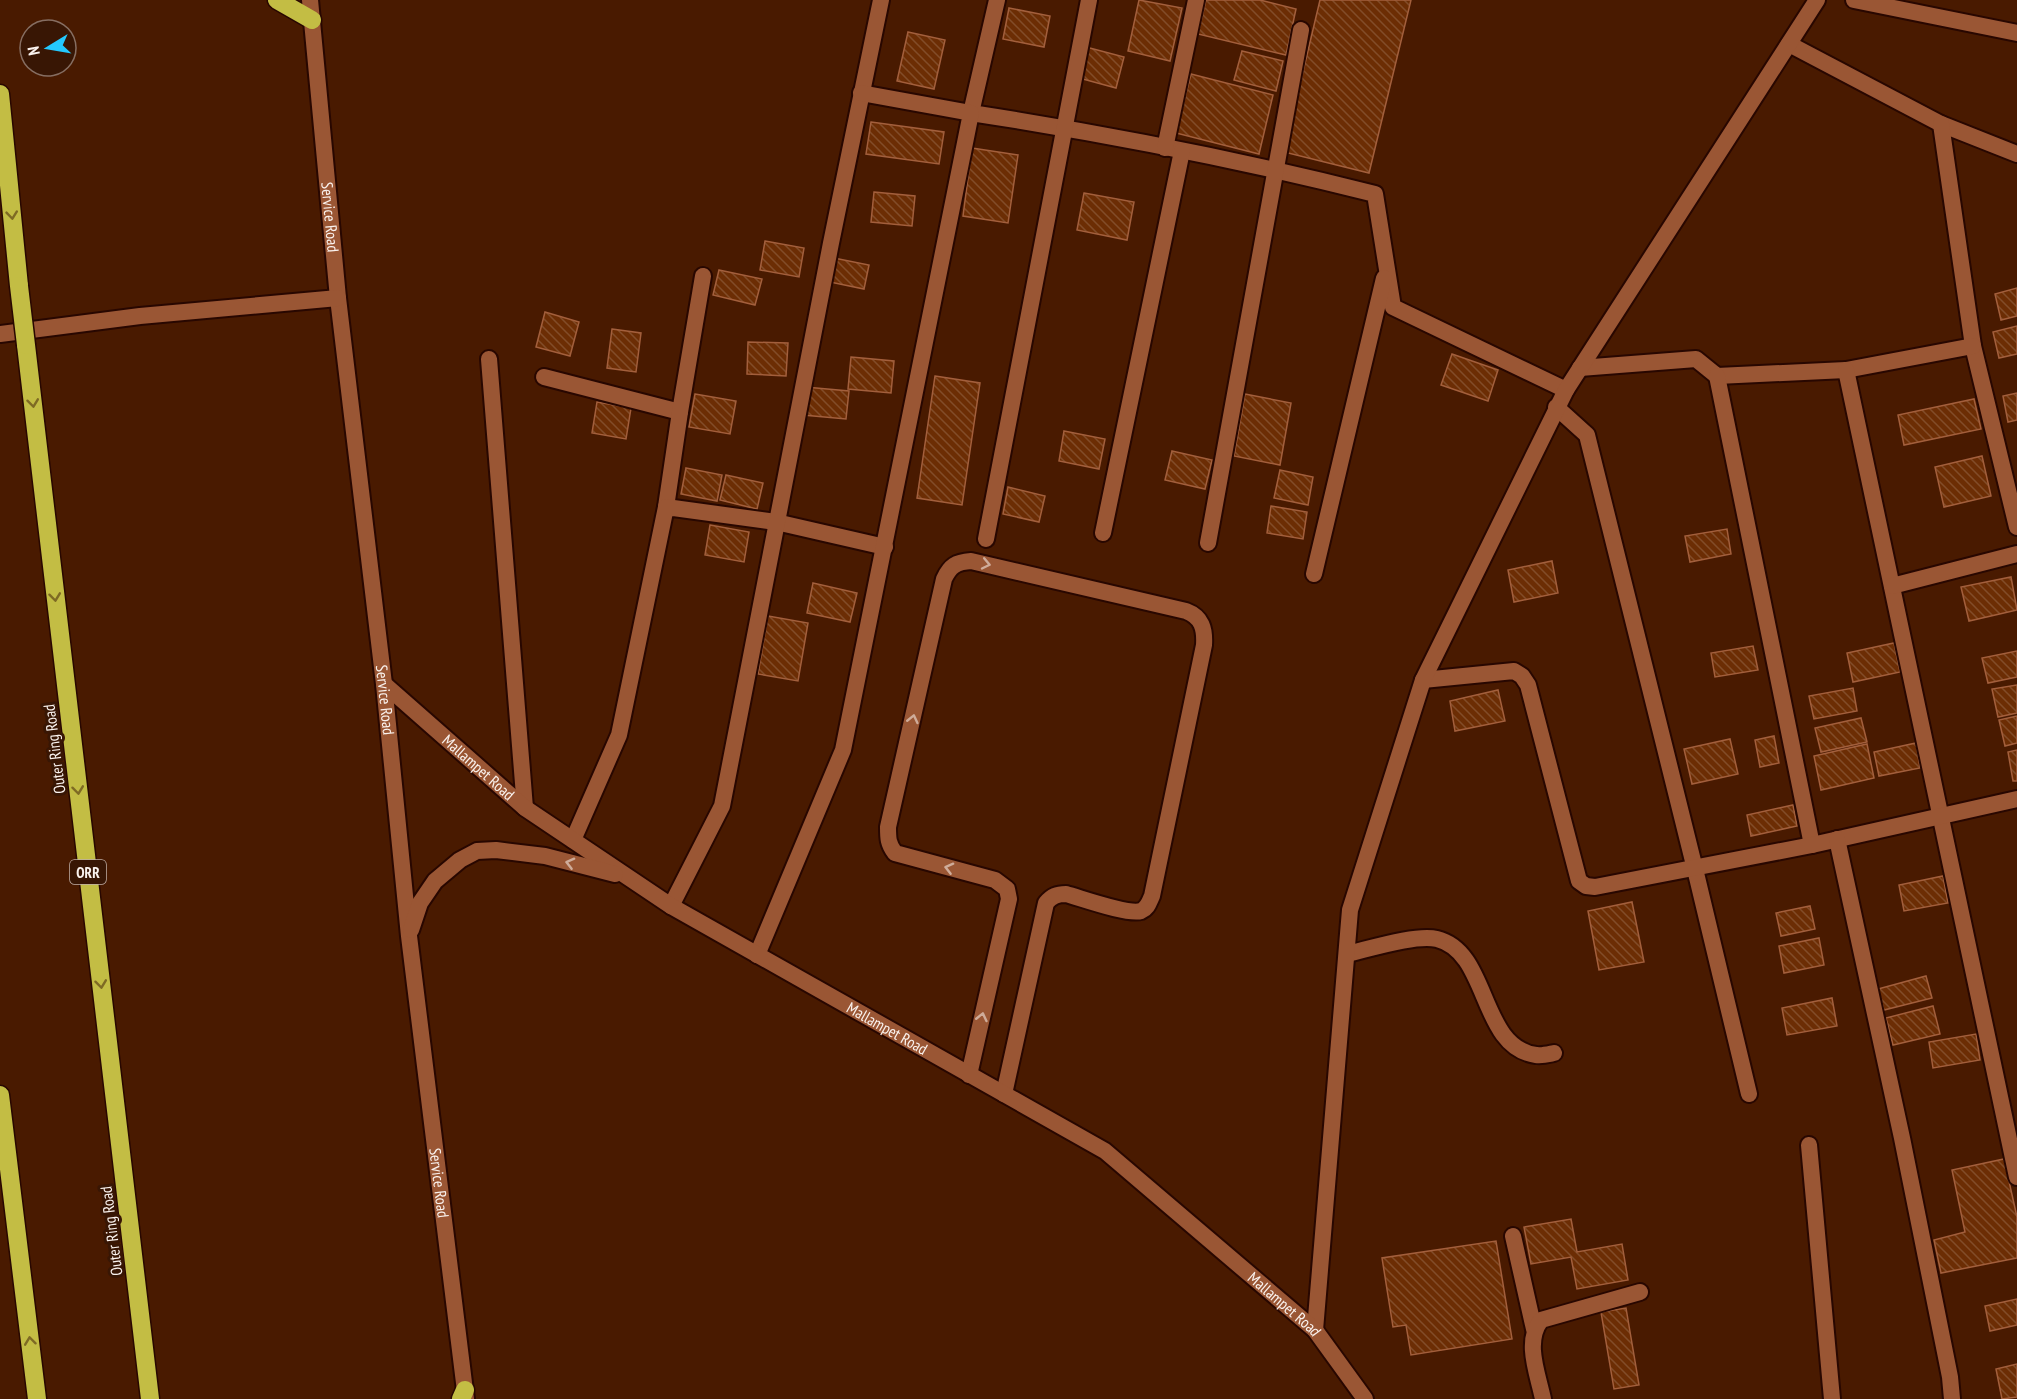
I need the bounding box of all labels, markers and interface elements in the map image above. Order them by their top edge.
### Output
north arrow [18,18,78,78]
text: N [23,45,44,57]
street label: Service Road [317,181,344,253]
one-way arrow [5,210,18,219]
one-way arrow [26,398,38,407]
one-way arrow [981,557,991,570]
one-way arrow [49,592,61,601]
street label: Service Road [372,664,399,736]
street label: Outer Ring Road [39,703,69,795]
one-way arrow [905,714,918,724]
street label: Mallampet Road [438,730,519,804]
one-way arrow [71,786,84,795]
one-way arrow [566,857,576,870]
road number: ORR [70,860,106,884]
one-way arrow [944,862,954,875]
one-way arrow [94,979,107,988]
street label: Mallampet Road [843,997,931,1059]
one-way arrow [975,1013,988,1023]
street label: Service Road [425,1147,454,1219]
street label: Outer Ring Road [96,1185,126,1277]
street label: Mallampet Road [1244,1267,1326,1340]
one-way arrow [24,1336,37,1346]

